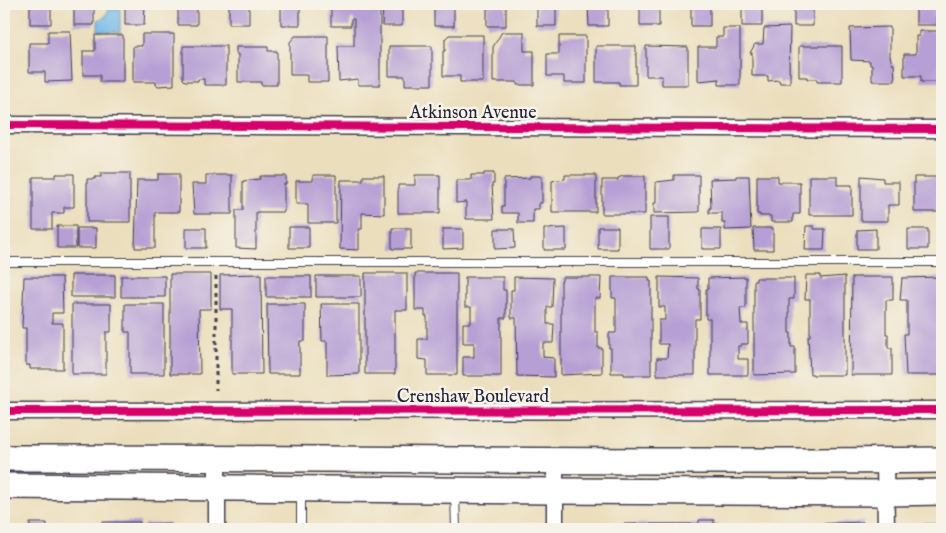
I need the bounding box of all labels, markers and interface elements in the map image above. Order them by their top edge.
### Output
street label: Atkinson Avenue [409,102,536,125]
street label: Crenshaw Boulevard [397,386,550,409]

